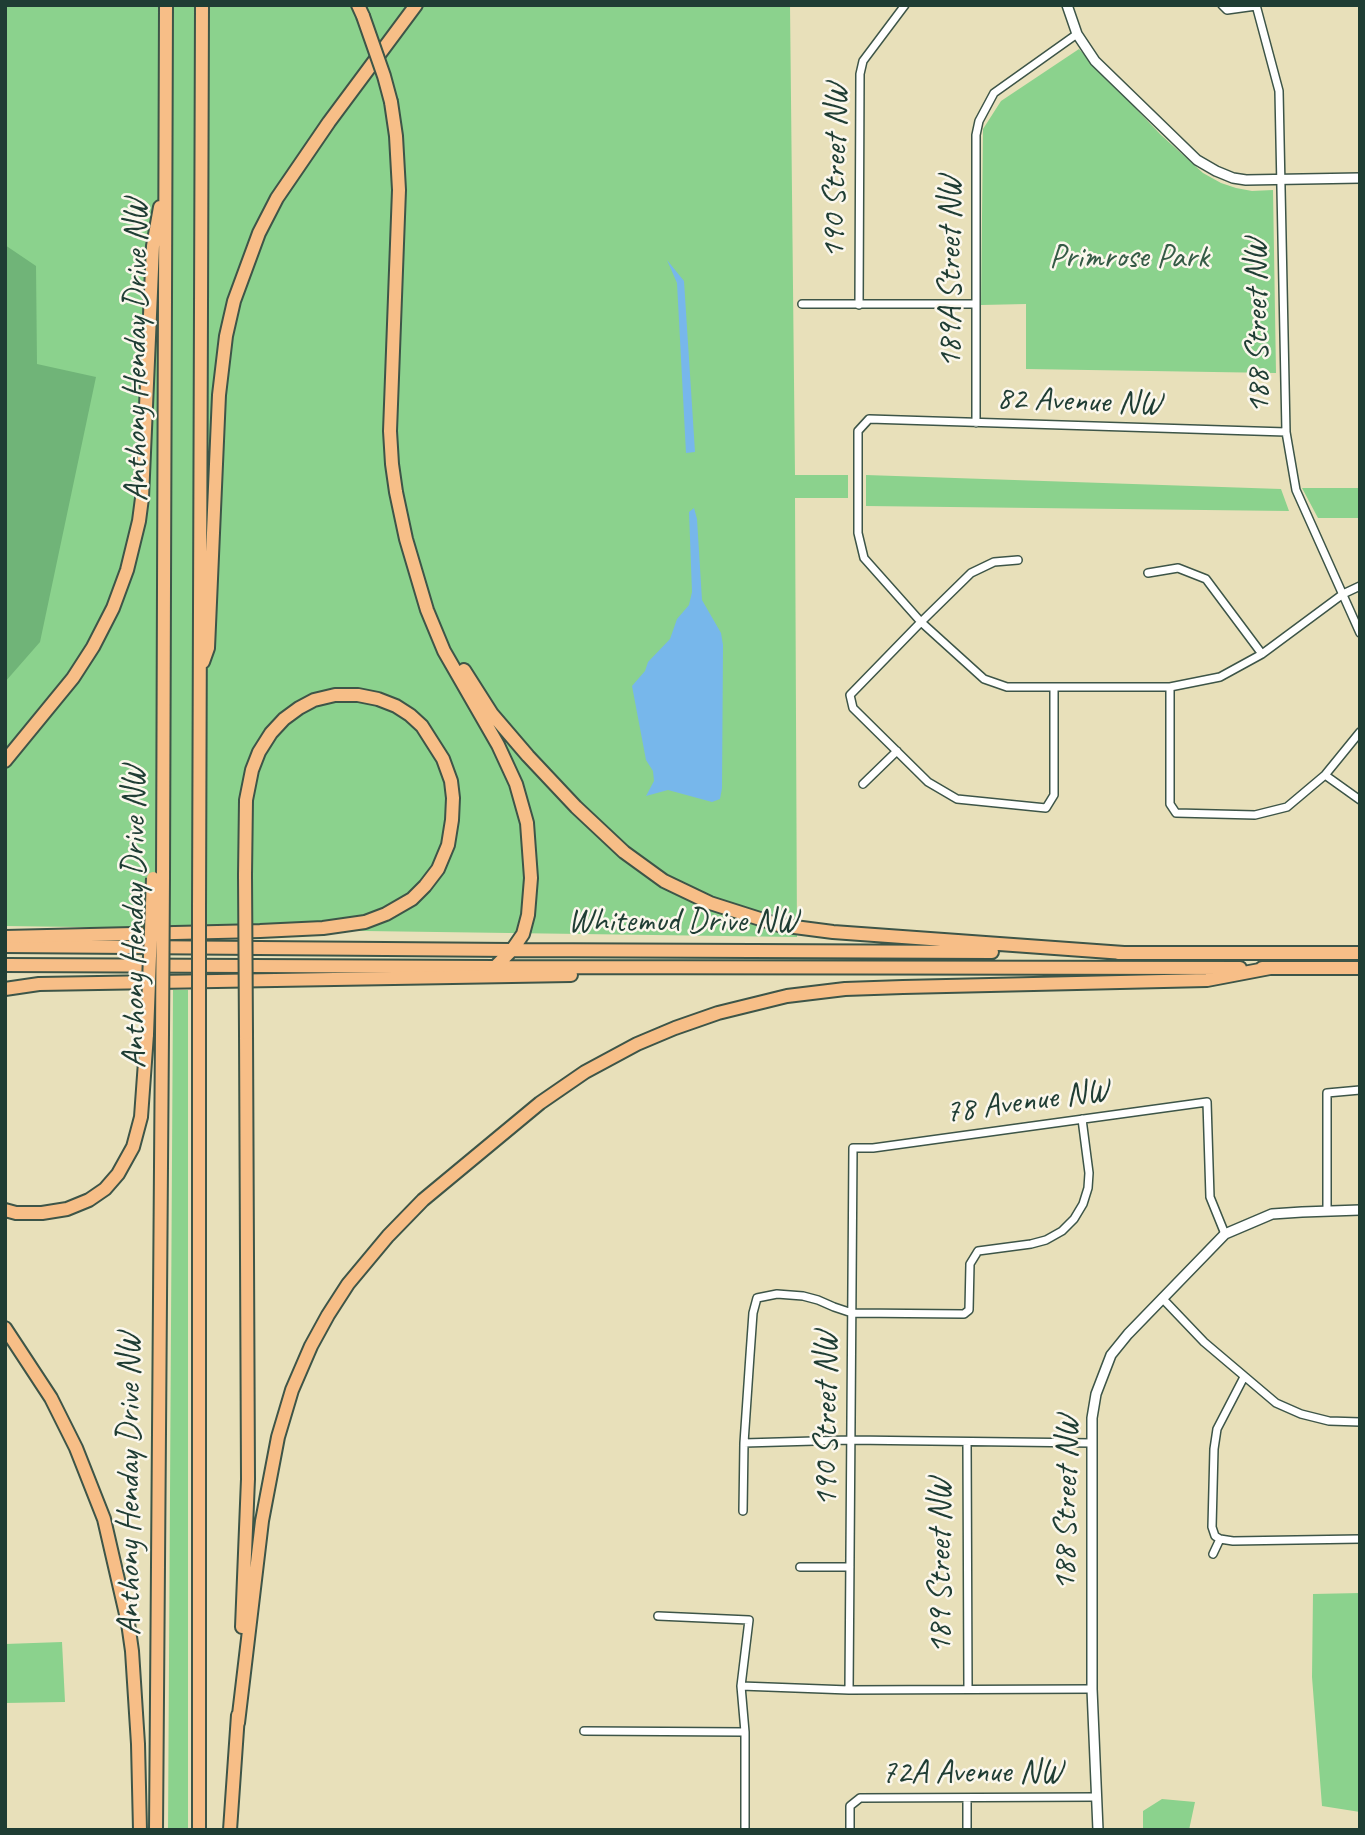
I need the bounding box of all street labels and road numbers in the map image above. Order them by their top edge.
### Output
street label: 190 Street NW [815,83,857,259]
street label: 189A Street NW [931,176,971,368]
street label: Anthony Henday Drive NW [117,198,157,502]
street label: 188 Street NW [1237,238,1279,414]
street label: 82 Avenue NW [996,379,1162,425]
street label: Anthony Henday Drive NW [115,765,155,1069]
street label: Whitemud Drive NW [568,902,798,942]
street label: 78 Avenue NW [943,1071,1111,1133]
street label: 190 Street NW [807,1331,847,1507]
street label: Anthony Henday Drive NW [110,1332,150,1636]
street label: 188 Street NW [1046,1415,1088,1591]
street label: 189 Street NW [921,1478,961,1654]
street label: 72A Avenue NW [881,1753,1063,1793]

